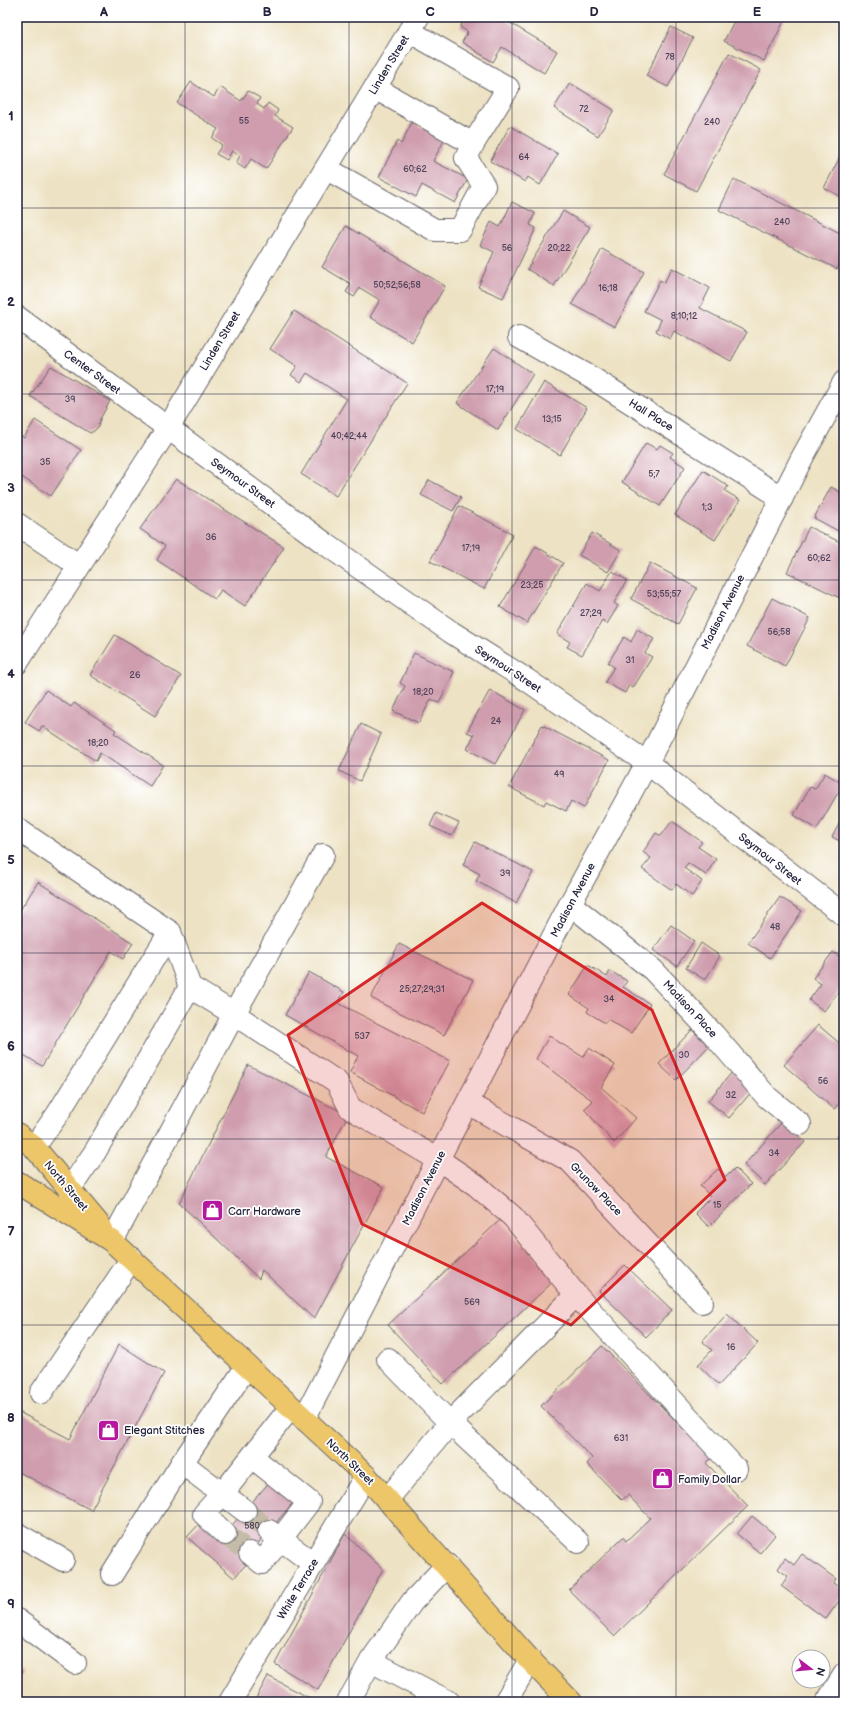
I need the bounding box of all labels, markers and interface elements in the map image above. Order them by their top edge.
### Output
text: A [99,4,108,20]
text: B [262,4,272,20]
text: C [425,4,435,20]
text: D [589,4,599,20]
text: E [753,4,762,20]
street label: Linden Street [366,32,412,97]
house number: 78 [665,52,675,63]
house number: 72 [579,104,590,115]
text: 1 [8,108,14,124]
house number: 55 [239,116,249,127]
house number: 240 [704,117,720,128]
house number: 64 [519,152,530,163]
house number: 60;62 [403,164,427,175]
house number: 240 [774,217,790,228]
house number: 56 [502,243,513,254]
house number: 20;22 [547,243,571,254]
house number: 50;52;56;58 [373,280,421,291]
house number: 16;18 [598,283,618,294]
text: 2 [7,294,15,310]
street label: Linden Street [197,308,243,373]
house number: 8;10;12 [671,311,698,322]
street label: Center Street [61,347,123,397]
house number: 17;19 [486,384,504,395]
house number: 39 [65,394,75,405]
street label: Hall Place [626,396,676,434]
house number: 13;15 [542,414,562,425]
house number: 40;42;44 [331,431,368,442]
street label: Seymour Street [208,455,278,511]
house number: 35 [40,457,50,468]
house number: 5;7 [648,469,660,480]
text: 3 [7,480,15,496]
house number: 1;3 [702,502,713,513]
house number: 36 [205,532,217,543]
house number: 17;19 [462,543,480,554]
house number: 60;62 [807,553,831,564]
street label: Madison Avenue [699,572,748,652]
house number: 23;25 [521,580,544,591]
house number: 53;55;57 [647,589,682,600]
house number: 27;29 [580,608,602,619]
house number: 56;58 [768,627,790,638]
street label: Seymour Street [472,643,544,696]
house number: 31 [625,655,635,666]
text: 4 [7,666,15,682]
house number: 26 [130,670,141,681]
house number: 18;20 [412,687,434,698]
house number: 24 [491,716,502,727]
house number: 18;20 [87,738,109,749]
house number: 49 [554,769,564,780]
street label: Seymour Street [736,830,805,888]
text: 5 [7,852,15,868]
street label: Madison Avenue [548,860,598,939]
house number: 39 [500,868,510,879]
house number: 48 [770,922,780,933]
street label: Madison Place [660,978,720,1041]
house number: 25;27;29;31 [399,984,445,995]
house number: 34 [603,994,615,1005]
house number: 537 [354,1031,370,1042]
text: 6 [7,1038,15,1054]
house number: 30 [679,1050,689,1061]
house number: 56 [818,1076,829,1087]
house number: 32 [726,1090,737,1101]
street label: Madison Avenue [400,1148,449,1228]
house number: 34 [768,1148,780,1159]
street label: North Street [41,1158,91,1214]
street label: Grunow Place [567,1160,625,1219]
shop icon: Carr Hardware [199,1198,225,1224]
house number: 15 [713,1200,721,1211]
place label: Carr Hardware [228,1205,301,1218]
text: 7 [7,1224,15,1240]
house number: 569 [464,1297,480,1308]
house number: 16 [727,1342,736,1353]
text: 8 [7,1410,15,1426]
shop icon: Elegant Stitches [95,1417,121,1443]
place label: Elegant Stitches [124,1424,205,1437]
house number: 631 [614,1433,628,1444]
street label: North Street [324,1436,377,1488]
shop icon: Family Dollar [649,1466,675,1492]
place label: Family Dollar [678,1473,742,1486]
house number: 580 [244,1521,260,1532]
street label: White Terrace [275,1556,322,1622]
text: 9 [7,1596,15,1612]
north arrow [791,1649,831,1689]
text: N [813,1666,828,1677]

